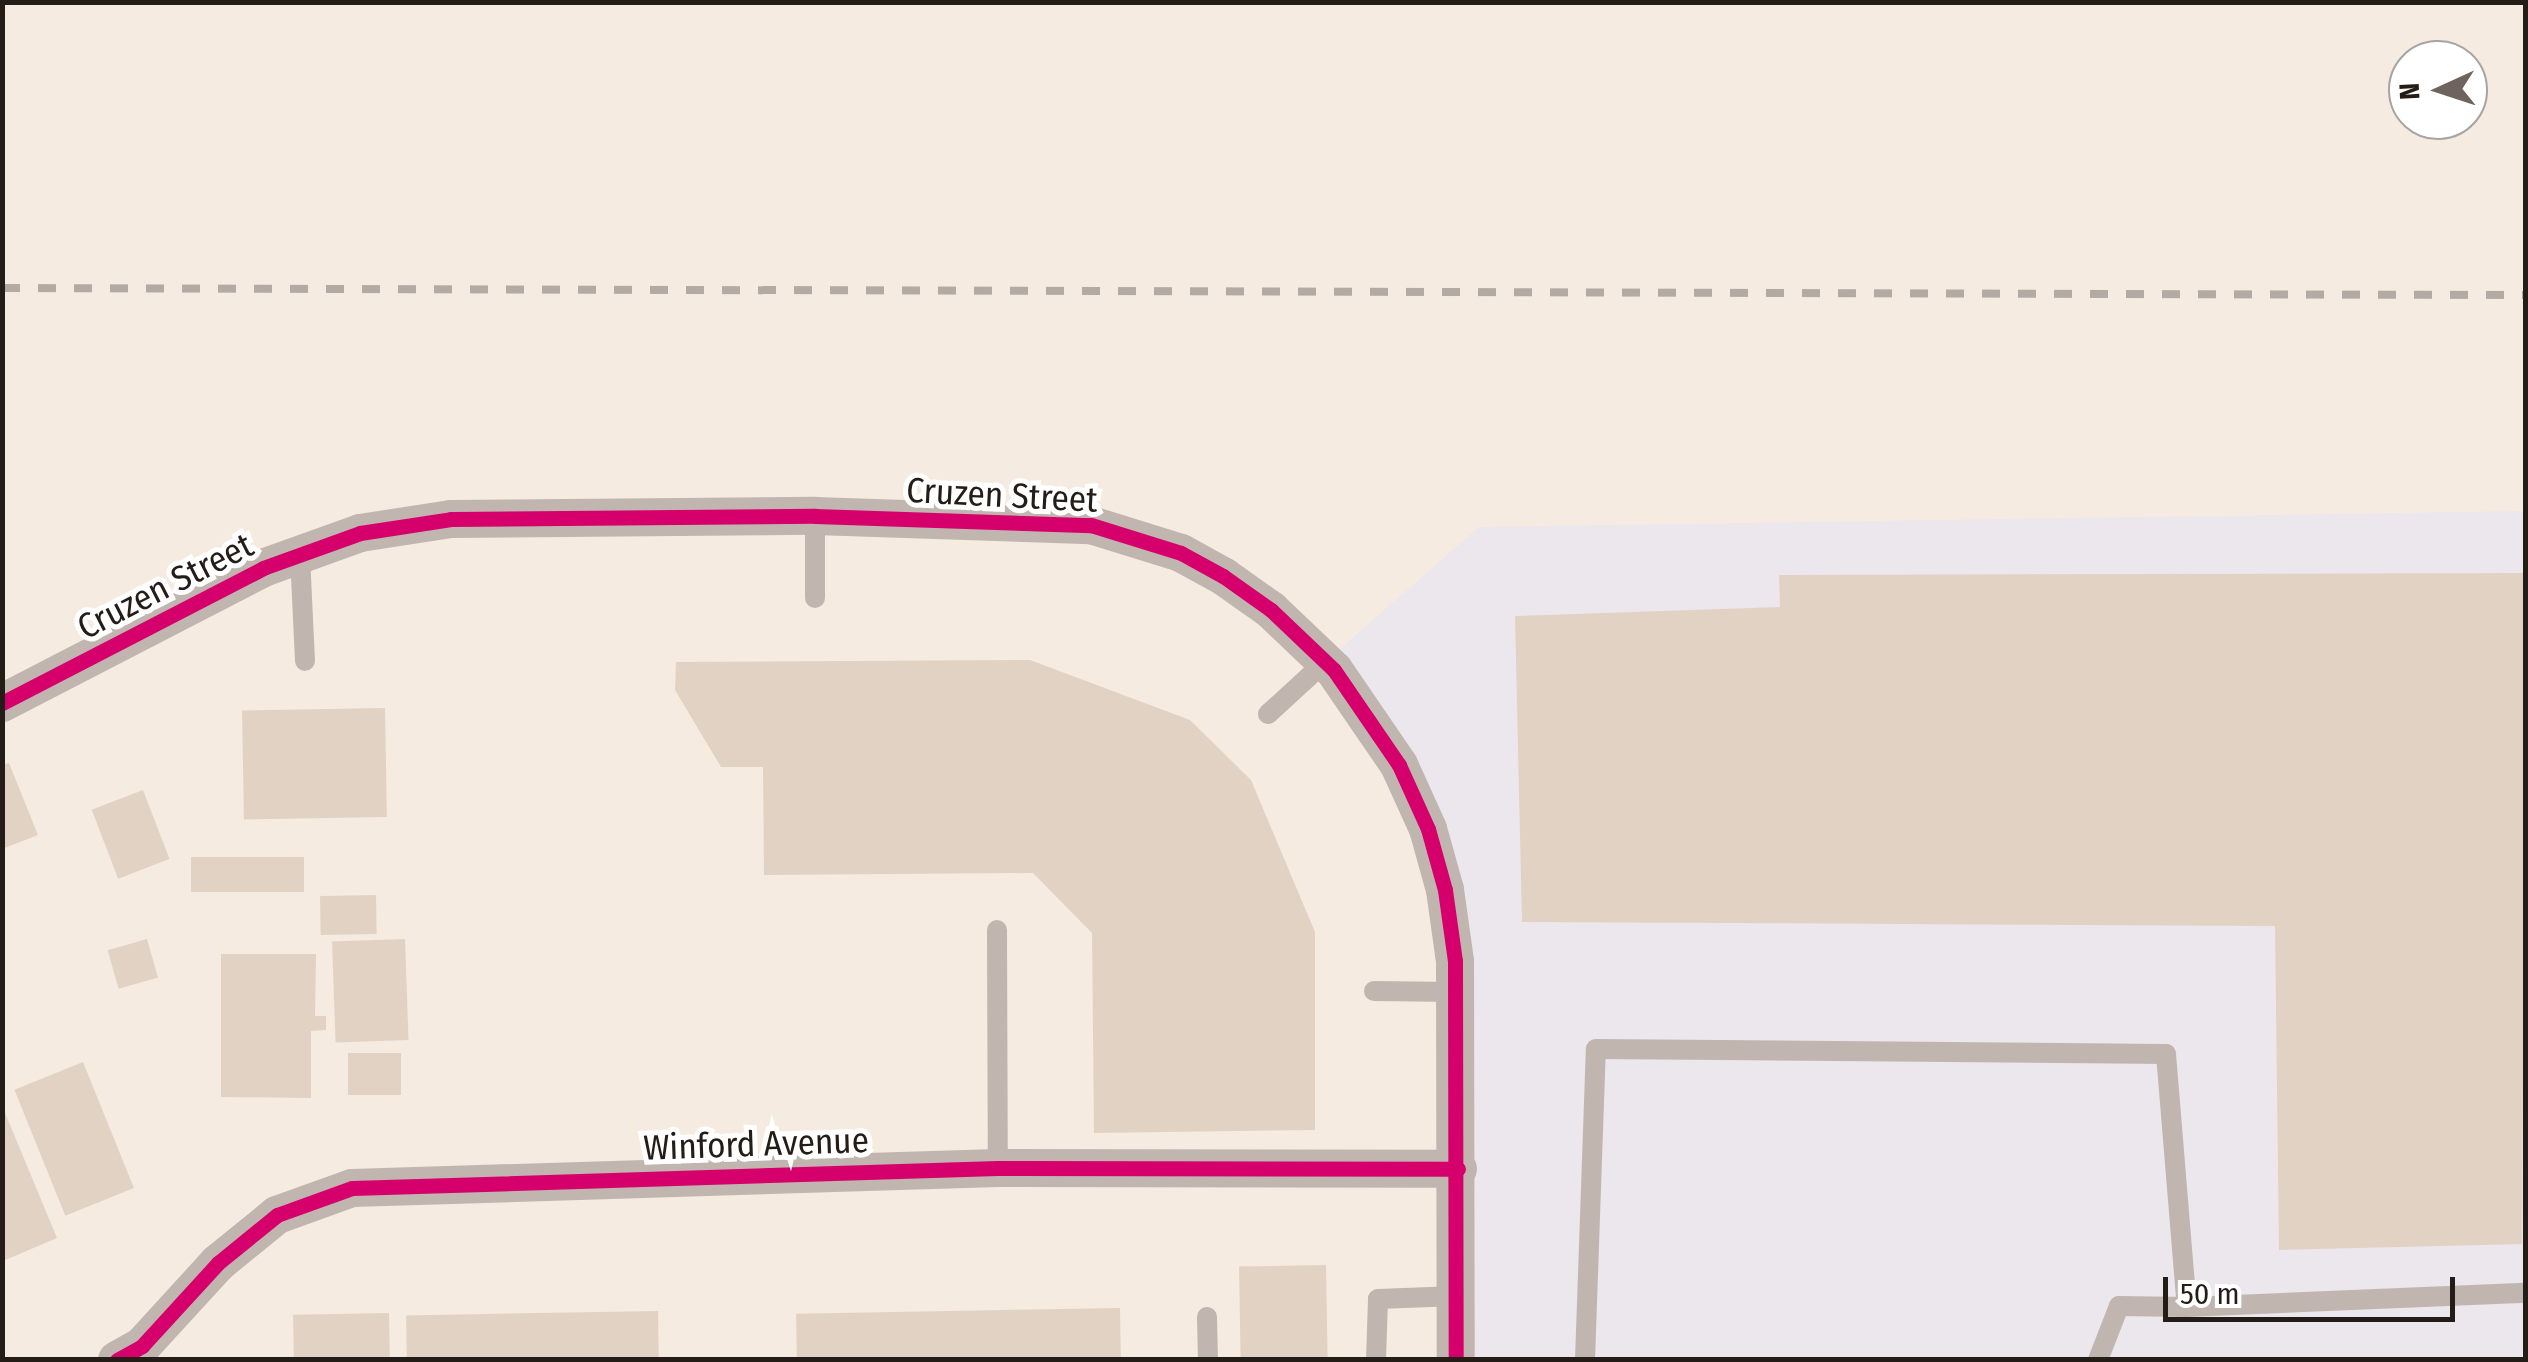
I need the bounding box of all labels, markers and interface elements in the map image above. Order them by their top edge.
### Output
north arrow [2388,40,2488,140]
text: N [2393,82,2426,101]
street label: Cruzen Street [905,469,1099,521]
street label: Cruzen Street [70,524,260,648]
street label: Winford Avenue [643,1119,869,1169]
scale bar [2168,1257,2460,1319]
text: 50 m [2180,1276,2240,1312]

